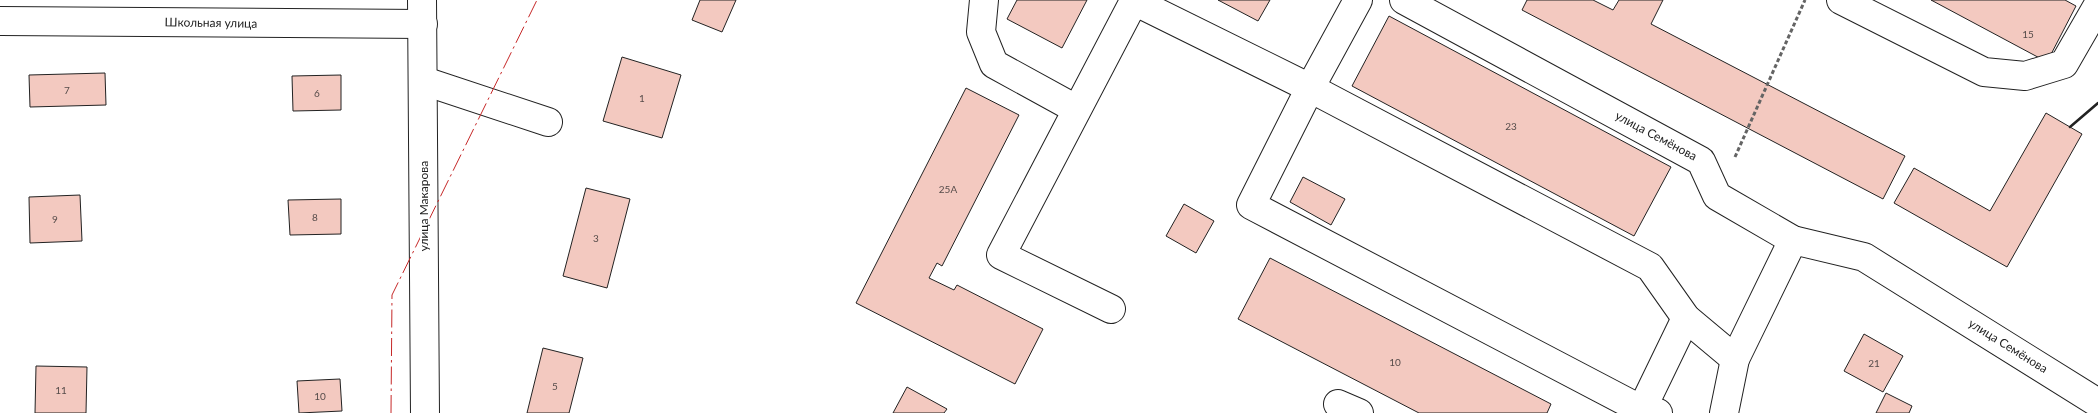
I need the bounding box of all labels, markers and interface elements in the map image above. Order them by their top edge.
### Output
street label: Школьная улица [165,14,258,31]
house number: 15 [2022,28,2034,40]
house number: 7 [64,84,70,96]
house number: 6 [314,87,320,99]
house number: 1 [639,92,645,104]
street label: улица Семёнова [1613,108,1700,163]
house number: 23 [1505,120,1517,132]
street label: улица Макарова [416,161,431,251]
house number: 25А [939,183,957,195]
house number: 8 [312,211,318,223]
house number: 9 [52,213,58,225]
house number: 3 [593,232,599,244]
street label: улица Семёнова [1966,315,2051,376]
house number: 10 [1389,356,1401,368]
house number: 21 [1868,357,1880,369]
house number: 5 [552,380,558,392]
house number: 11 [55,384,67,396]
house number: 10 [314,390,326,402]

